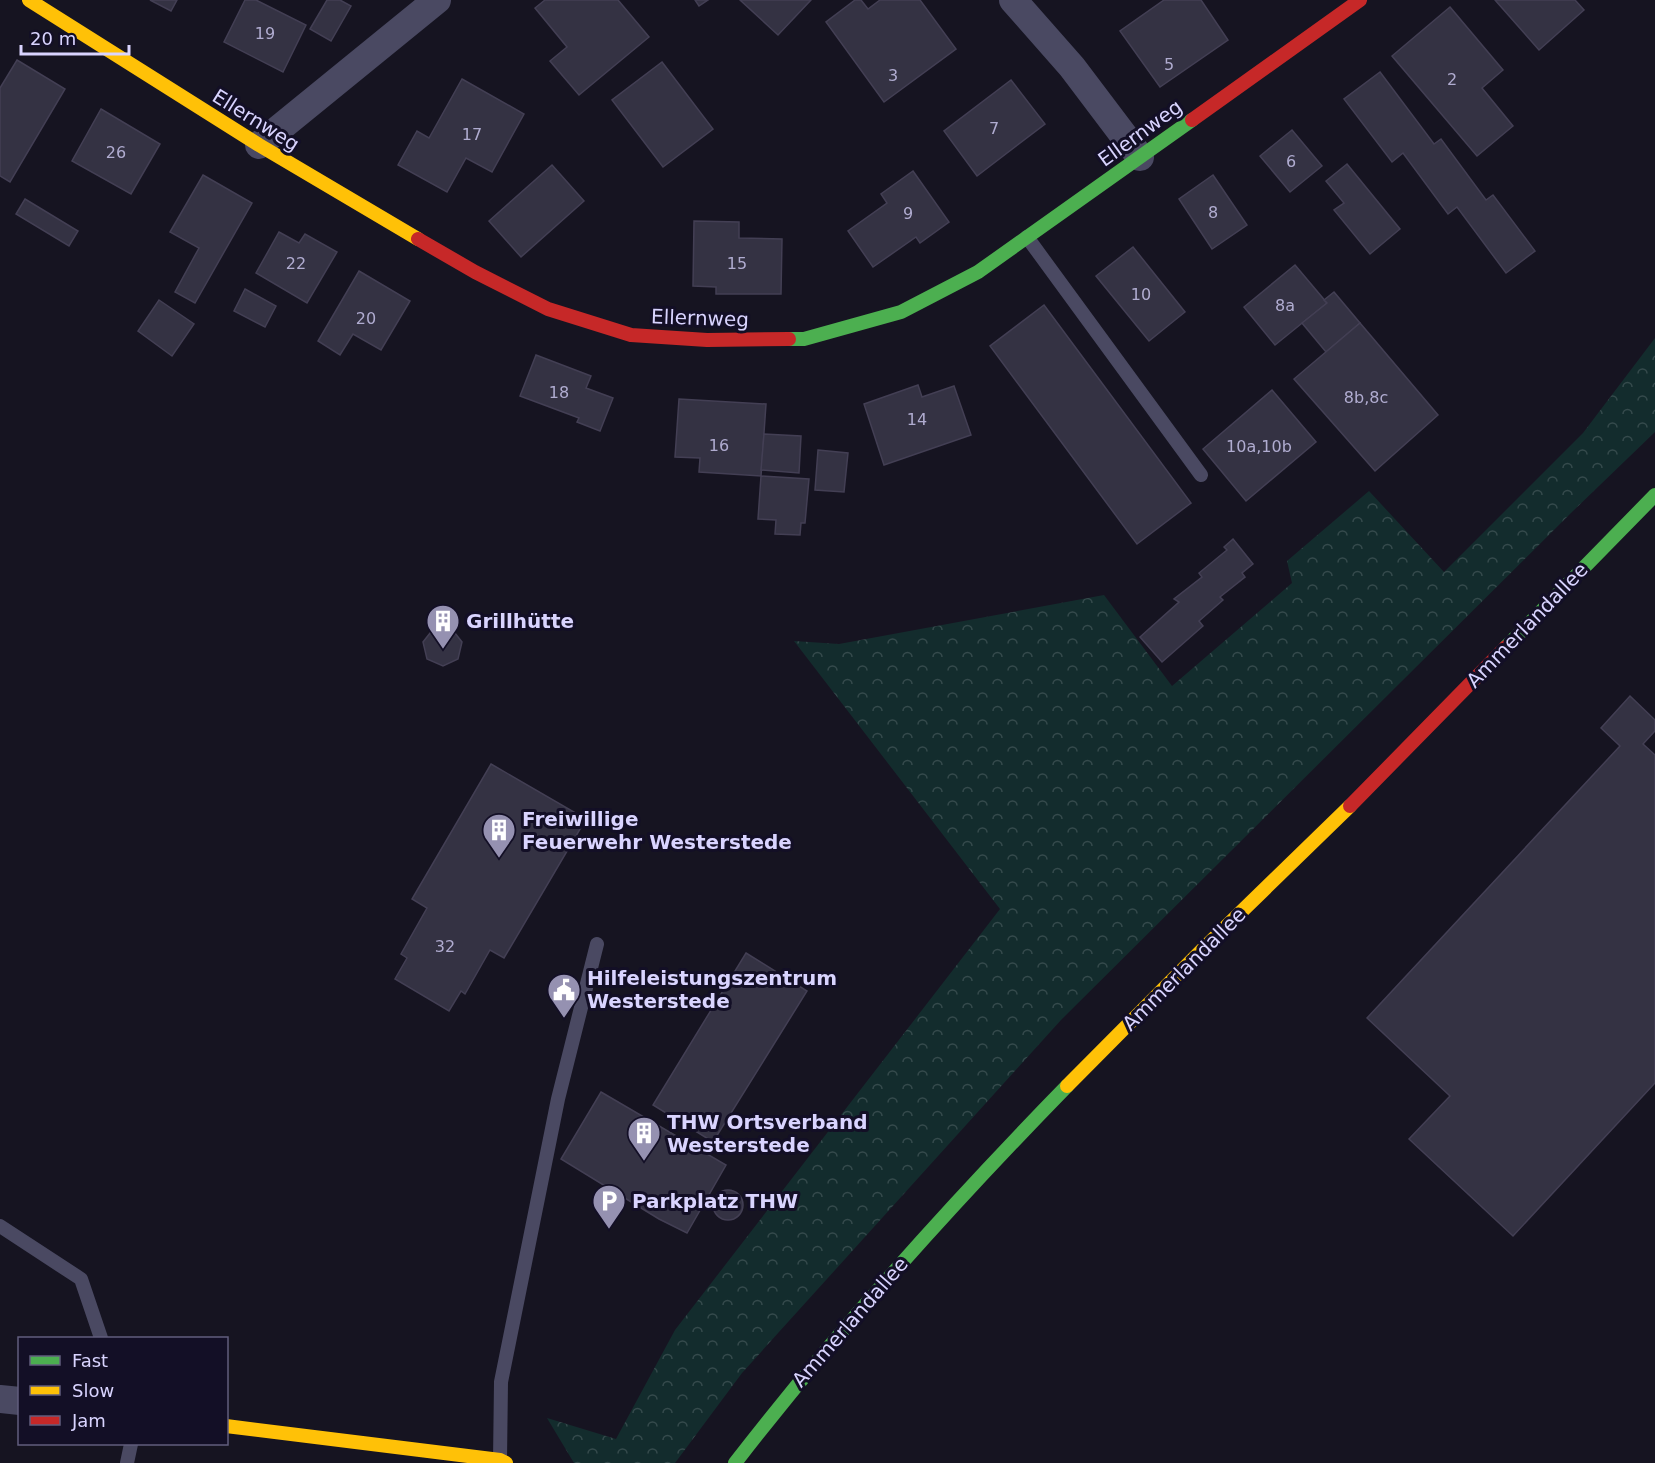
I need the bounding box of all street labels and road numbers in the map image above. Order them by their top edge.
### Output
street label: Ellernweg [208,84,304,156]
street label: Ellernweg [1093,94,1187,172]
street label: Ellernweg [651,304,749,332]
street label: Ammerlandallee [1461,558,1593,692]
street label: Ammerlandallee [1117,902,1251,1036]
street label: Ammerlandallee [787,1252,913,1392]

